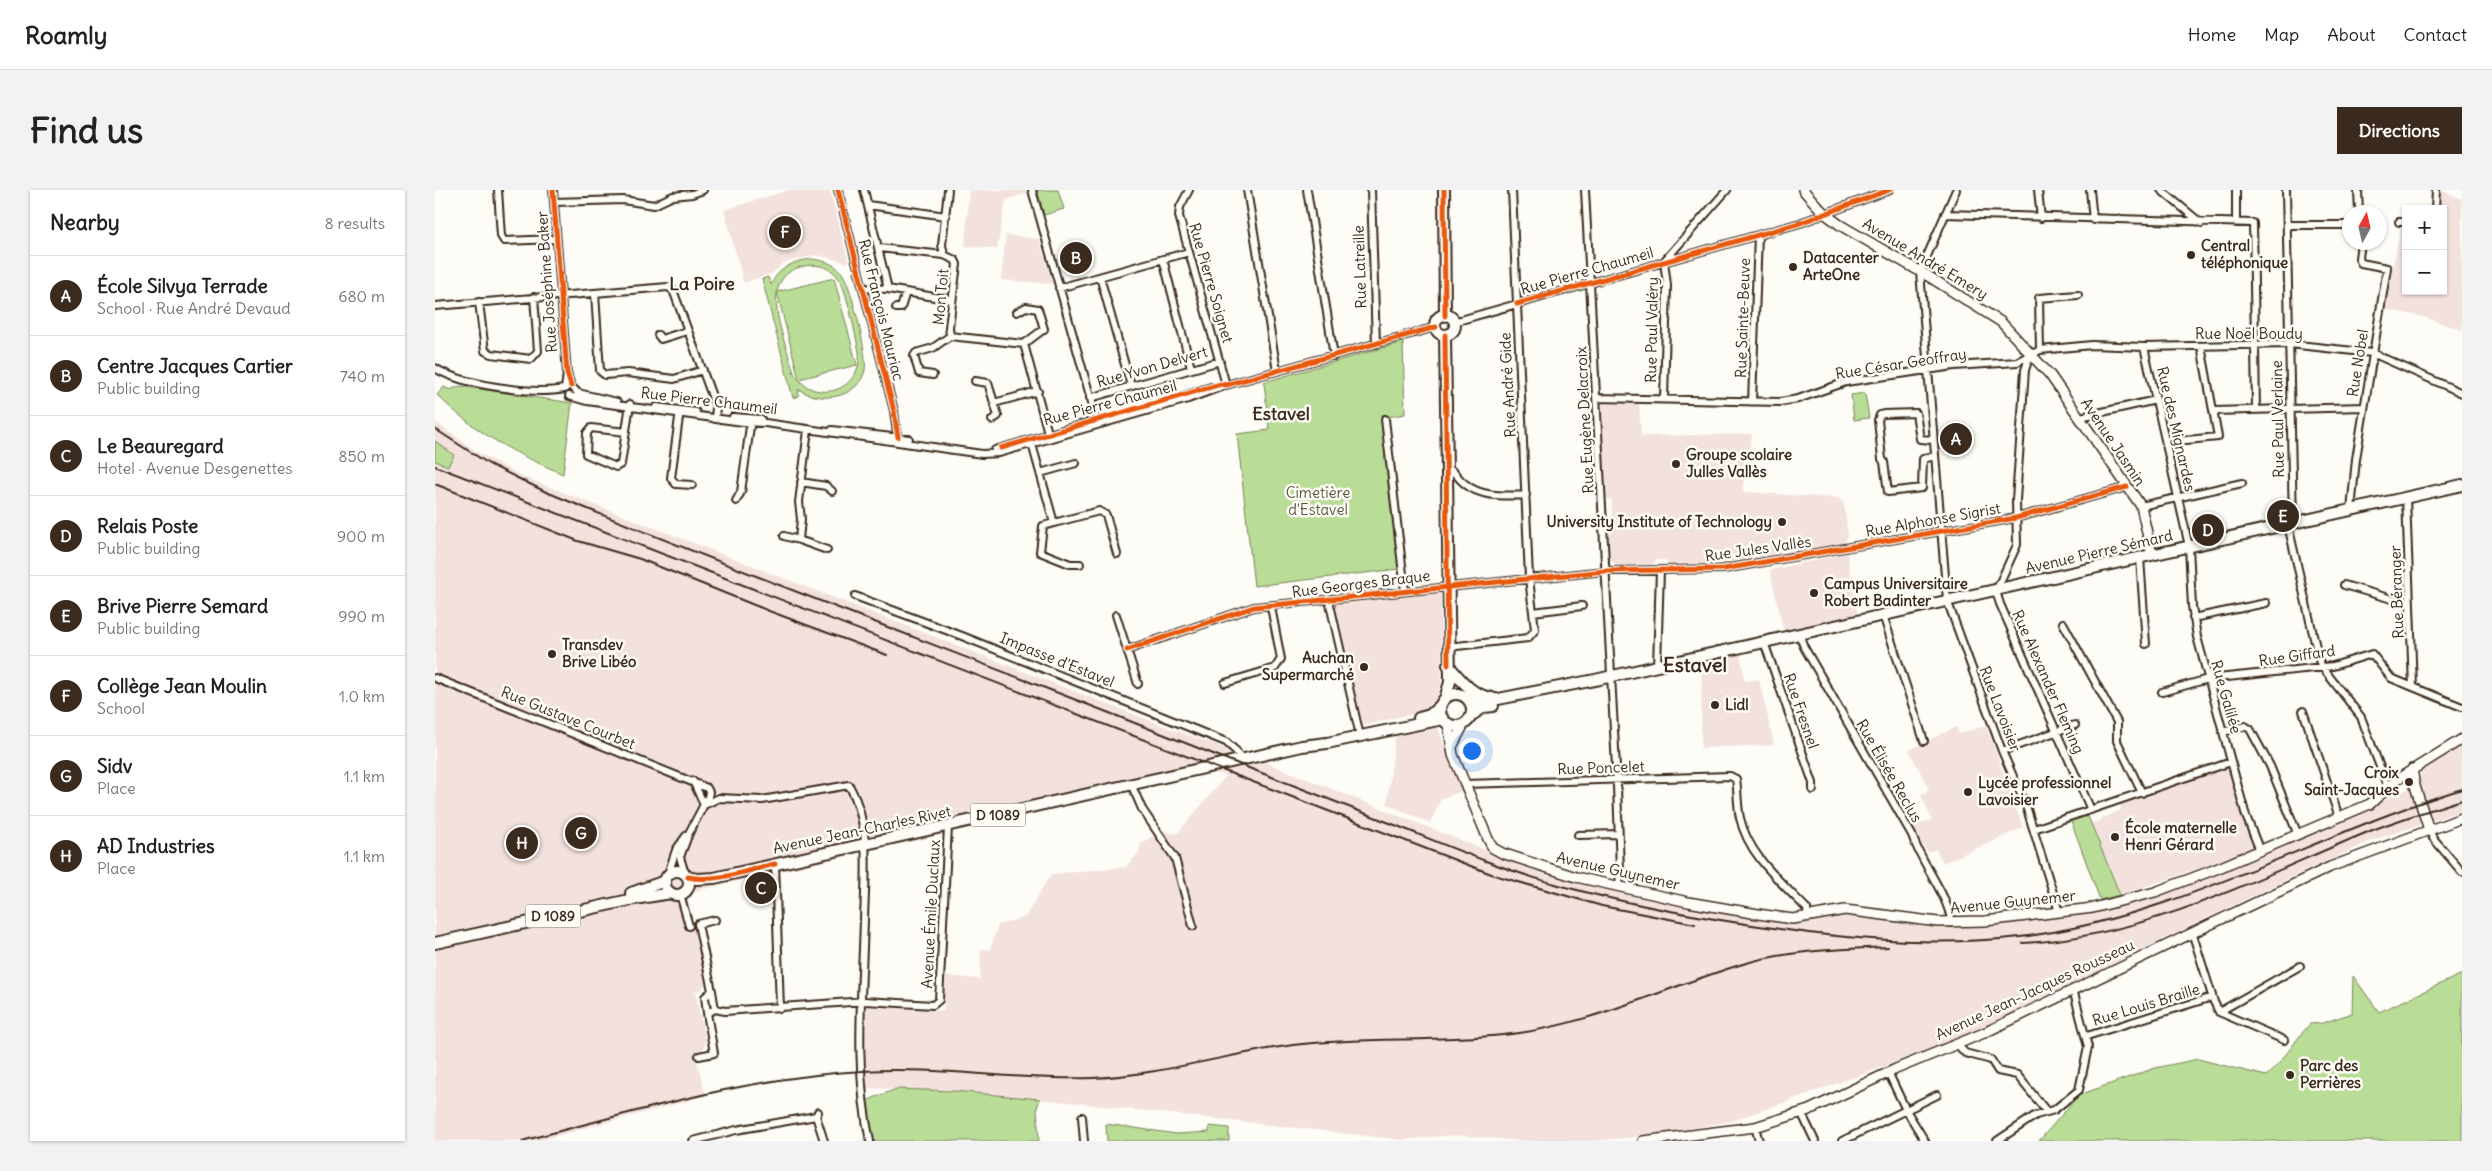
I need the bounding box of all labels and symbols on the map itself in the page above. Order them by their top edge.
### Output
north arrow [2342,205,2387,250]
street label: Rue Joséphine Baker [532,211,561,353]
pin: F [769,213,801,251]
street label: Avenue André Emery [1859,214,1991,304]
street label: Rue Pierre Soignet [1185,221,1238,345]
street label: Rue Latreille [1349,225,1370,309]
place label: Central téléphonique [2201,236,2288,273]
street label: Rue François Mauriac [855,237,908,383]
pin: B [1060,239,1092,277]
street label: Rue Pierre Chaumeil [1518,242,1656,299]
place label: Datacenter ArteOne [1803,248,1880,284]
marker: Central téléphonique [2185,249,2197,261]
street label: Rue Sainte-Beuve [1731,258,1754,378]
marker: Datacenter ArteOne [1787,261,1799,273]
street label: Mon Toit [929,268,952,326]
district label: La Poire [669,272,735,295]
street label: Rue Paul Valéry [1641,277,1662,383]
street label: Rue Noël Boudy [2195,324,2303,343]
street label: Rue Nobel [2343,328,2372,398]
street label: Rue André Gide [1495,332,1520,438]
street label: Rue Yvon Delvert [1094,342,1209,391]
street label: Rue César Geoffray [1834,344,1968,383]
street label: Rue Eugène Delacroix [1571,345,1598,494]
street label: Rue Paul Verlaine [2267,360,2288,478]
street label: Rue des Mignardes [2153,365,2200,493]
street label: Rue Pierre Chaumeil [1041,376,1179,429]
street label: Rue Pierre Chaumeil [640,383,778,418]
street label: Avenue Jasmin [2077,394,2150,490]
district label: Estavel [1252,402,1310,425]
pin: A [1940,420,1972,458]
place label: Groupe scolaire Julles Vallès [1686,445,1792,481]
marker: Groupe scolaire Julles Vallès [1670,458,1682,470]
park label: Cimetière d'Estavel [1286,483,1350,519]
pin: E [2267,497,2299,535]
street label: Rue Alphonse Sigrist [1864,498,2002,541]
pin: D [2192,511,2224,549]
place label: University Institute of Technology [1547,512,1772,532]
marker: University Institute of Technology [1776,516,1788,528]
street label: Avenue Pierre Sémard [2023,525,2175,578]
street label: Rue Jules Vallès [1704,532,1812,565]
street label: Rue Béranger [2385,545,2408,639]
street label: Rue Georges Braque [1291,566,1431,601]
place label: Campus Universitaire Robert Badinter [1824,574,1968,610]
marker: Campus Universitaire Robert Badinter [1808,587,1820,599]
street label: Rue Alexander Fleming [2008,607,2089,757]
street label: Impasse d'Estavel [997,628,1117,691]
place label: Transdev Brive Libéo [562,635,637,671]
street label: Rue Giffard [2258,641,2337,670]
marker: Transdev Brive Libéo [546,648,558,660]
place label: Auchan Supermarché [1262,648,1354,685]
district label: Estavel [1663,652,1727,677]
street label: Rue Galilée [2207,658,2246,736]
marker: Auchan Supermarché [1358,661,1370,673]
street label: Rue Lavoisier [1975,663,2025,754]
street label: Rue Fresnel [1780,671,1823,751]
street label: Rue Gustave Courbet [498,682,638,753]
place label: Lidl [1725,695,1749,714]
marker: Lidl [1709,699,1721,711]
street label: Rue Élisée Reclus [1852,716,1927,826]
your location [1459,738,1485,764]
street label: Rue Poncelet [1557,756,1645,779]
place label: Croix Saint-Jacques [2304,763,2400,800]
place label: Lycée professionnel Lavoisier [1978,773,2111,809]
marker: Croix Saint-Jacques [2403,776,2415,788]
marker: Lycée professionnel Lavoisier [1962,786,1974,798]
street label: Avenue Jean-Charles Rivet [771,801,953,858]
road number: D 1089 [971,804,1025,826]
pin: G [565,814,597,852]
place label: École maternelle Henri Gérard [2125,817,2237,854]
pin: H [506,824,538,862]
marker: École maternelle Henri Gérard [2109,831,2121,843]
street label: Avenue Émile Duclaux [917,838,944,989]
street label: Avenue Guynemer [1555,847,1682,894]
pin: C [745,869,777,907]
street label: Avenue Guynemer [1949,885,2077,918]
road number: D 1089 [525,904,581,928]
street label: Avenue Jean-Jacques Rousseau [1932,935,2137,1044]
street label: Rue Louis Braille [2090,979,2202,1030]
place label: Parc des Perrières [2300,1056,2361,1092]
marker: Parc des Perrières [2284,1069,2296,1081]

